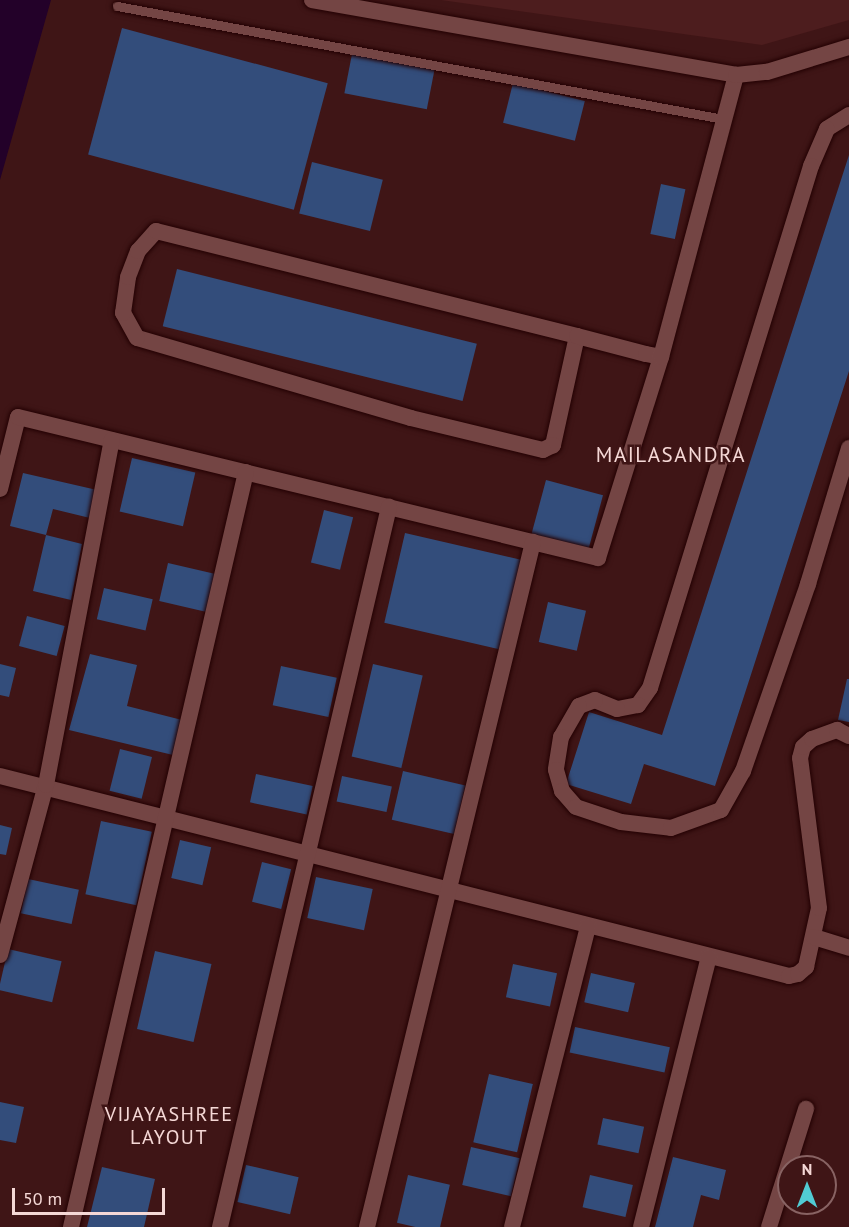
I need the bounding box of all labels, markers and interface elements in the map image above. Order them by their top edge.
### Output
district label: MAILASANDRA [596,442,746,468]
district label: VIJAYASHREE LAYOUT [105,1102,233,1149]
north arrow [777,1155,837,1215]
text: N [802,1159,812,1179]
scale bar [15,1176,168,1214]
text: 50 m [23,1187,62,1210]

